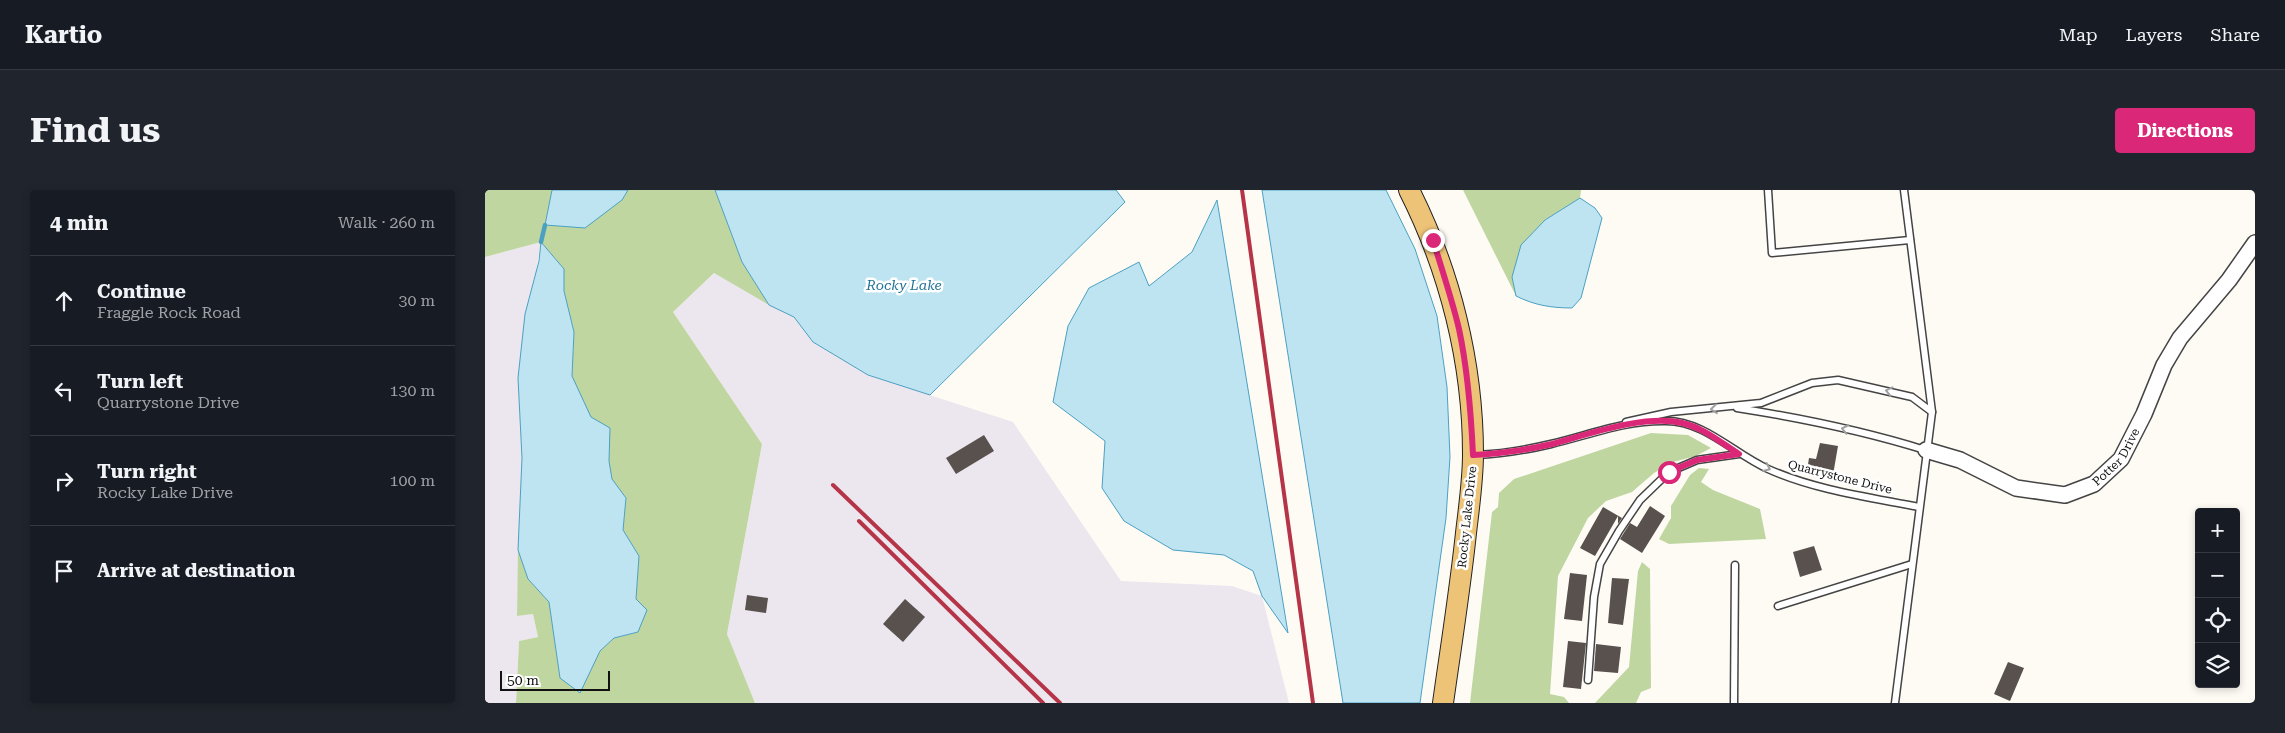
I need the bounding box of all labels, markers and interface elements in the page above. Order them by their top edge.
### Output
text: Kartio [25,21,102,49]
text: Map [2059,24,2098,45]
text: Layers [2126,24,2182,45]
text: Share [2210,24,2260,45]
button: Directions [2115,108,2255,153]
text: Find us [30,110,160,151]
text: 4 min [50,211,108,235]
text: Walk · 260 m [338,213,435,232]
route end [1422,229,1445,252]
water label: Rocky Lake [865,277,942,293]
text: Continue [97,280,186,303]
icon: ahead [50,287,78,315]
text: 30 m [398,291,435,310]
text: Fraggle Rock Road [97,303,241,322]
text: Turn left [97,370,183,393]
icon: left [50,377,78,405]
text: 130 m [389,381,435,400]
one-way arrow [1884,386,1893,397]
text: Quarrystone Drive [97,393,239,412]
one-way arrow [1710,403,1718,414]
one-way arrow [1841,424,1850,435]
street label: Potter Drive [2090,426,2143,489]
street label: Quarrystone Drive [1787,457,1894,497]
text: Turn right [97,460,197,483]
route start [1658,461,1681,484]
one-way arrow [1762,461,1771,472]
street label: Rocky Lake Drive [1455,465,1479,569]
icon: right [50,467,78,495]
text: 100 m [389,471,435,490]
text: Rocky Lake Drive [97,483,233,502]
map controls [2195,508,2240,688]
button: + [2195,508,2240,553]
button: − [2195,553,2240,598]
icon: arrive [50,557,78,585]
text: Arrive at destination [97,559,295,582]
button: locate [2195,598,2240,643]
button: layers [2195,643,2240,688]
scale bar [500,668,610,691]
text: 50 m [507,672,539,688]

